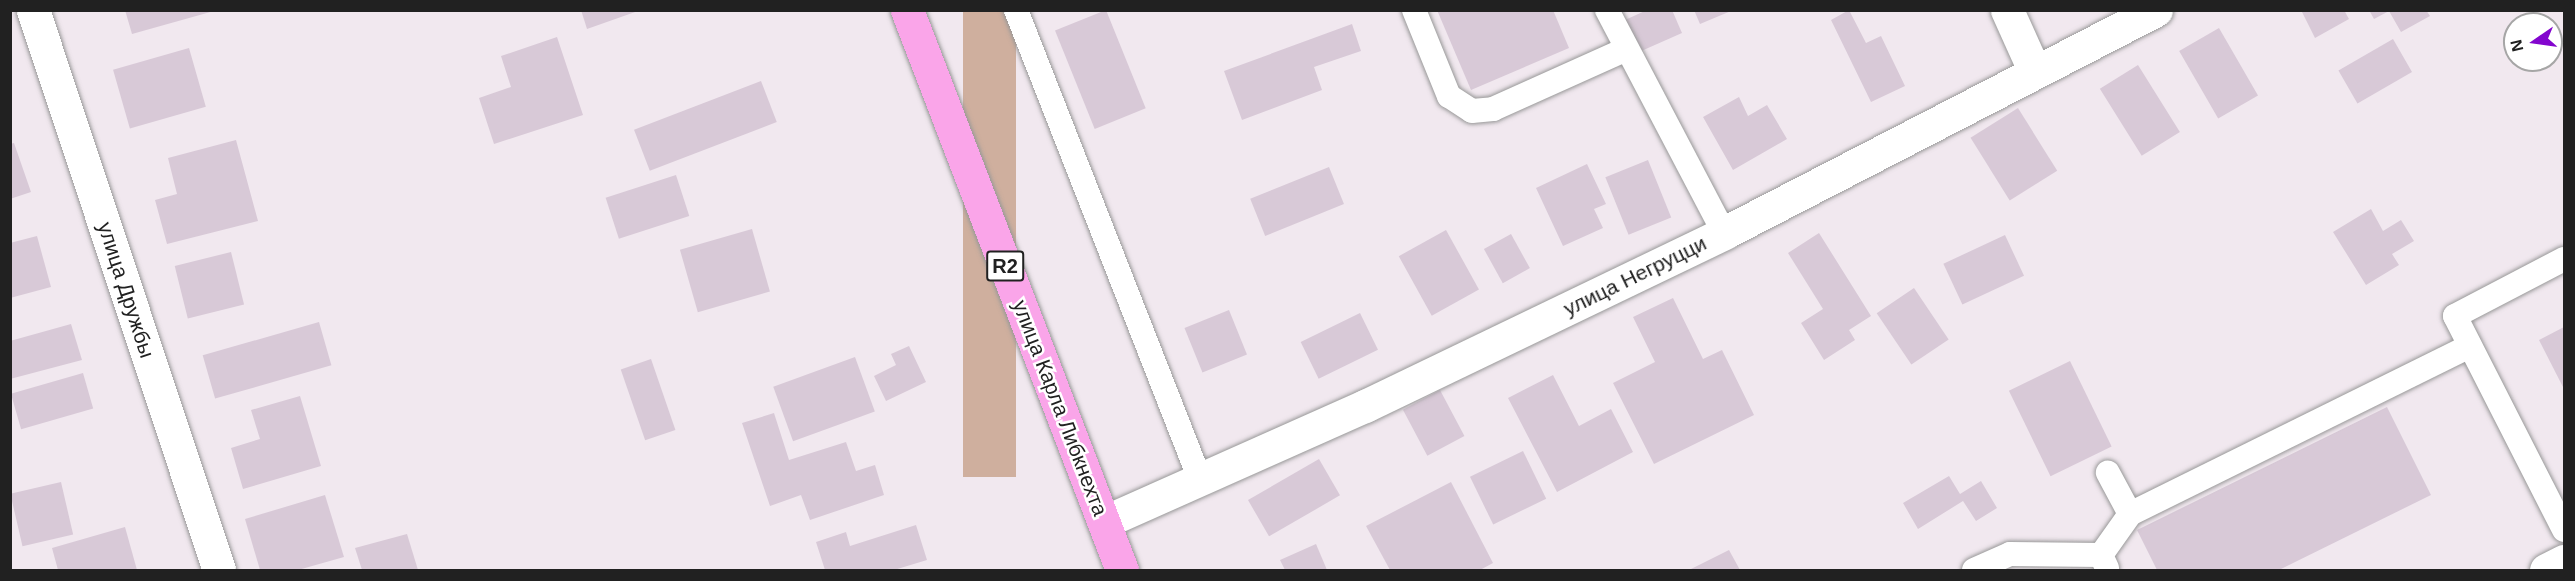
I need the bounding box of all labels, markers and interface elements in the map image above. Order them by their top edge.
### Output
north arrow [2503,12,2563,72]
text: N [2507,38,2527,53]
street label: улица Дружбы [92,219,160,361]
street label: улица Негруцци [1559,231,1711,321]
road number: R2 [986,249,1024,283]
street label: улица Карла Либкнехта [1007,297,1113,519]

